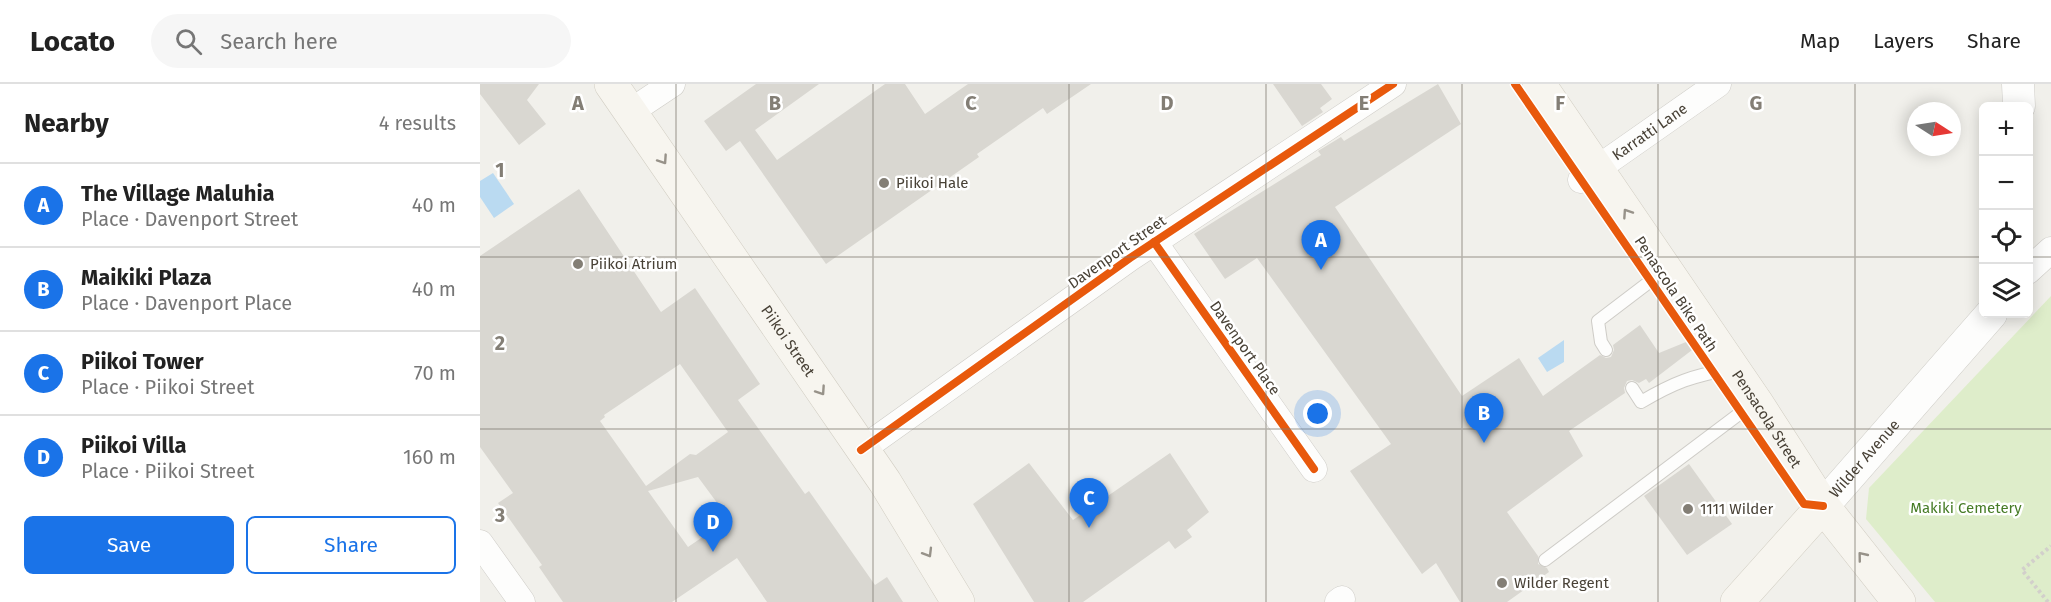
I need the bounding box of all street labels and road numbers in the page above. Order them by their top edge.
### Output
street label: Karratti Lane [1609,99,1691,164]
street label: Davenport Street [1065,211,1170,292]
street label: Penascola Bike Path [1631,233,1721,355]
street label: Davenport Place [1206,298,1284,398]
street label: Piikoi Street [757,302,819,381]
street label: Pensacola Street [1728,367,1805,472]
street label: Wilder Avenue [1826,416,1903,501]

